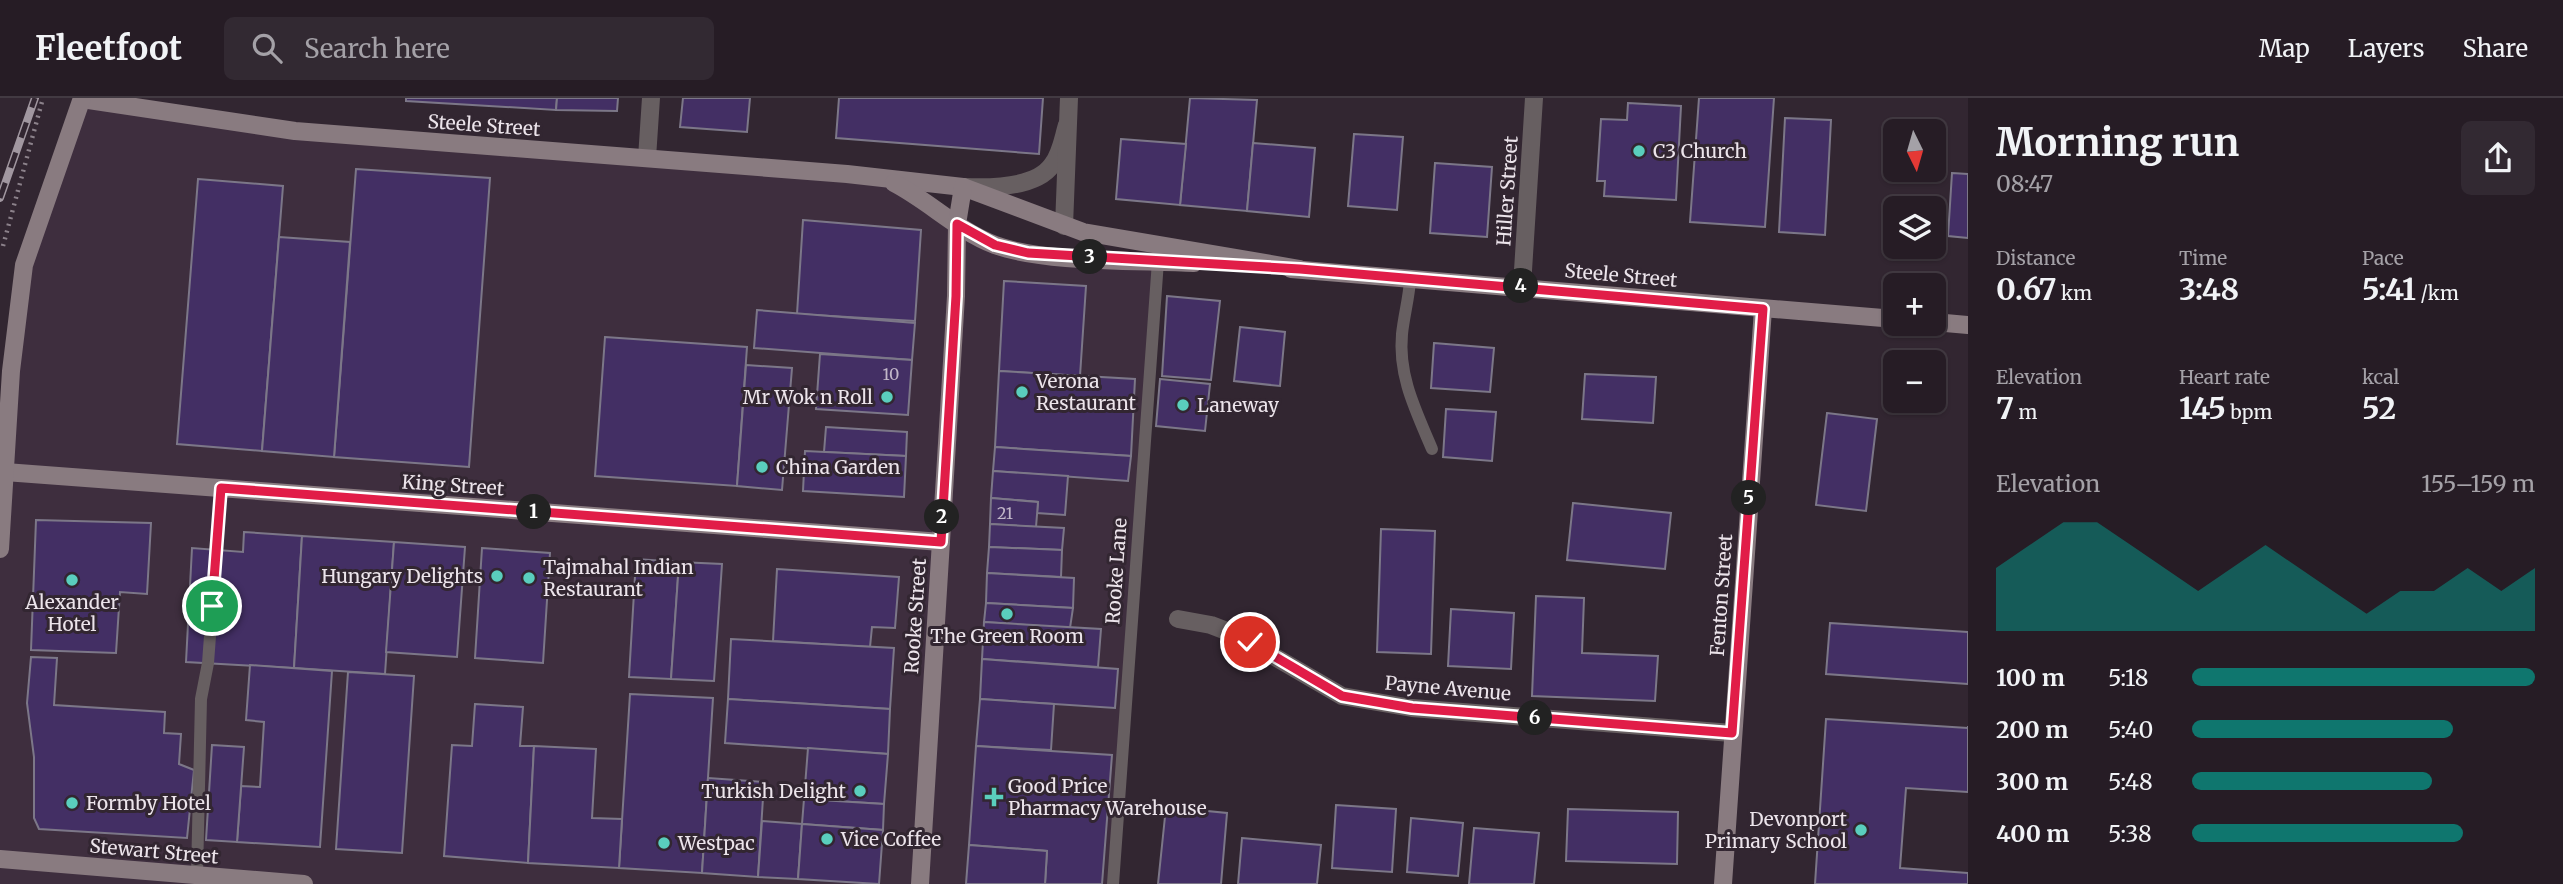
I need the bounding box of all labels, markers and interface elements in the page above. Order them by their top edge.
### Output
search box [224,17,714,80]
text: Fleetfoot [35,28,182,69]
icon: search [248,29,286,67]
text: Search here [304,32,450,65]
text: Map [2259,33,2310,64]
text: Layers [2348,33,2424,64]
text: Share [2462,33,2528,64]
street label: Steele Street [427,109,542,141]
north arrow [1883,119,1946,182]
map controls [1883,119,1946,413]
text: Morning run [1996,119,2239,166]
button: share [2461,121,2535,195]
street label: Hiller Street [1491,135,1523,247]
place label: C3 Church [1653,139,1747,163]
marker: C3 Church [1631,143,1647,159]
text: 08:47 [1996,169,2053,198]
button: layers [1883,196,1946,259]
pin: 3 [1072,240,1108,274]
text: 3 [1084,244,1095,268]
text: Distance [1996,246,2075,270]
text: Time [2179,246,2227,270]
text: Pace [2362,246,2404,270]
street label: Steele Street [1564,258,1679,292]
pin: 4 [1504,268,1538,304]
text: 0.67 [1996,270,2057,308]
text: 3:48 [2179,270,2239,308]
text: 5:41 [2362,270,2416,308]
text: 4 [1514,273,1527,297]
button: + [1883,273,1946,336]
text: km [2057,281,2092,305]
text: /km [2416,281,2459,305]
button: − [1883,350,1946,413]
house number: 10 [883,364,899,384]
text: Elevation [1996,365,2082,389]
text: Heart rate [2179,365,2270,389]
text: kcal [2362,365,2399,389]
place label: Verona Restaurant [1035,369,1137,415]
marker: Verona Restaurant [1014,384,1030,400]
place label: Mr Wok n Roll [743,385,873,409]
marker: Mr Wok n Roll [879,389,895,405]
text: 7 [1996,389,2014,427]
text: 145 [2179,389,2226,427]
text: 52 [2362,389,2396,427]
place label: Laneway [1197,393,1279,417]
marker: Laneway [1175,397,1191,413]
text: m [2014,400,2037,424]
text: bpm [2226,400,2272,424]
place label: China Garden [776,455,901,479]
marker: China Garden [754,459,770,475]
street label: King Street [401,469,506,501]
text: Elevation [1996,469,2100,498]
text: 155–159 m [2421,469,2535,498]
pin: 5 [1732,480,1766,516]
text: 5 [1743,485,1754,509]
pin: 1 [516,494,552,530]
text: 1 [529,499,538,523]
pin: 2 [925,500,960,534]
house number: 21 [997,503,1013,523]
text: 2 [936,504,947,528]
street label: Rooke Lane [1100,517,1132,625]
street label: Fenton Street [1705,532,1737,657]
place label: Tajmahal Indian Restaurant [543,555,694,601]
street label: Rooke Street [899,557,931,675]
place label: Hungary Delights [321,564,483,588]
marker: Hungary Delights [489,568,505,584]
marker: Tajmahal Indian Restaurant [521,570,537,586]
marker: Alexander Hotel [64,572,80,588]
pin [182,576,242,636]
icon: arrive [193,587,231,625]
place label: Alexander Hotel [24,590,119,636]
marker: The Green Room [999,606,1015,622]
pin [1220,612,1280,672]
icon: check [1231,623,1269,661]
place label: The Green Room [930,624,1084,648]
text: 100 m [1996,663,2065,692]
text: 5:18 [2108,663,2148,692]
street label: Payne Avenue [1384,671,1512,705]
pin: 6 [1518,700,1552,736]
text: 6 [1529,705,1540,729]
text: 200 m [1996,715,2068,744]
text: 5:40 [2108,715,2153,744]
text: 300 m [1996,767,2068,796]
text: 5:48 [2108,767,2153,796]
place label: Good Price Pharmacy Warehouse [1008,774,1207,820]
place label: Turkish Delight [701,779,847,803]
marker: Turkish Delight [852,783,868,799]
marker: Good Price Pharmacy Warehouse [986,789,1002,805]
place label: Formby Hotel [86,791,211,815]
marker: Formby Hotel [64,795,80,811]
place label: Devonport Primary School [1705,807,1848,853]
text: 400 m [1996,819,2070,848]
text: 5:38 [2108,819,2152,848]
marker: Devonport Primary School [1853,822,1869,838]
place label: Vice Coffee [840,827,941,851]
place label: Westpac [677,831,755,855]
marker: Vice Coffee [819,831,835,847]
street label: Stewart Street [89,833,220,869]
marker: Westpac [656,835,672,851]

